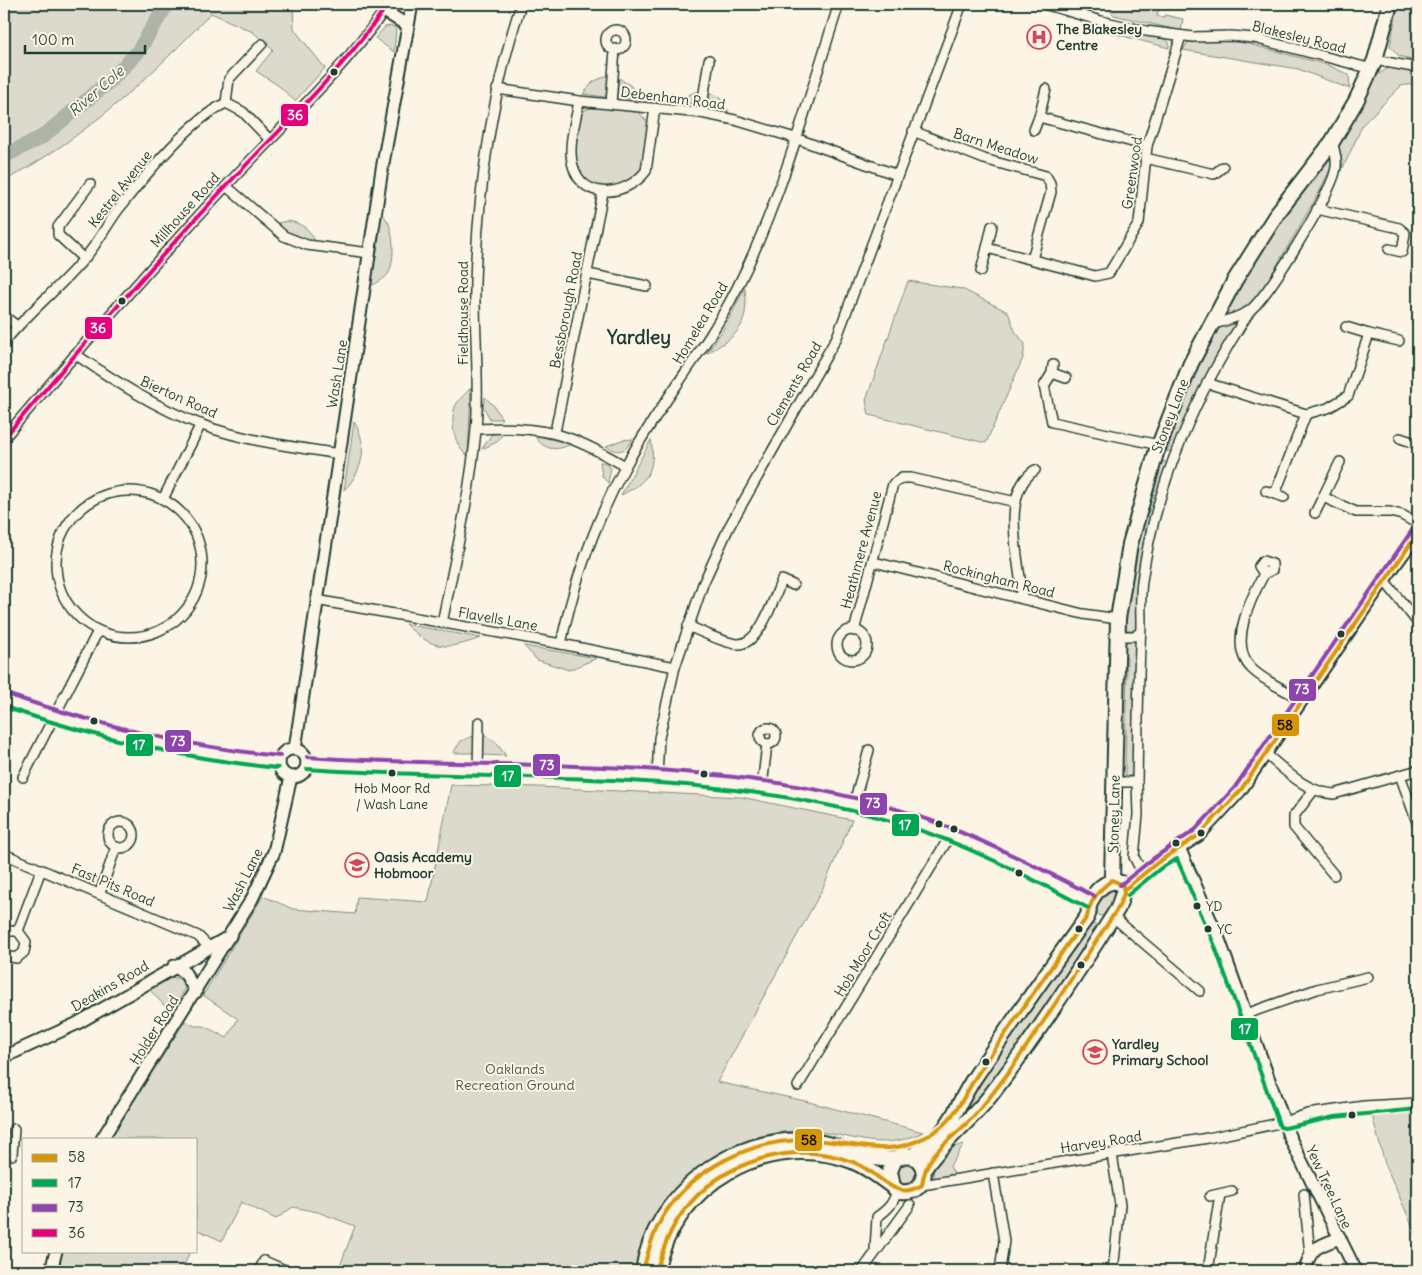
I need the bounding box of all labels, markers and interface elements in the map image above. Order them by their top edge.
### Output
street label: Blakesley Road [1250,17,1348,57]
place label: The Blakesley Centre [1056,20,1142,54]
scale bar [25,22,145,54]
hospital icon: The Blakesley Centre [1026,24,1052,50]
text: 100 m [32,30,74,49]
water label: River Cole [64,61,128,120]
unlabelled marker [329,67,339,77]
street label: Debenham Road [620,83,726,113]
line badge: 36 [280,103,309,127]
text: 36 [287,106,303,124]
street label: Barn Meadow [951,124,1041,168]
street label: Greenwood [1118,135,1146,211]
street label: Kestrel Avenue [84,147,156,231]
street label: Millhouse Road [147,169,223,251]
street label: Bessborough Road [546,250,586,370]
street label: Fieldhouse Road [454,261,472,365]
street label: Homelea Road [668,279,732,367]
unlabelled marker [117,296,127,306]
line badge: 36 [84,316,113,340]
text: 36 [90,319,106,337]
district label: Yardley [606,325,671,349]
street label: Wash Lane [323,338,351,410]
street label: Clements Road [762,338,826,430]
street label: Bierton Road [138,372,220,422]
street label: Stoney Lane [1148,376,1192,456]
street label: Heathmere Avenue [837,489,885,611]
street label: Rockingham Road [941,556,1057,602]
street label: Flavells Lane [457,603,539,635]
unlabelled marker [1336,629,1346,639]
line badge: 73 [1288,678,1317,702]
text: 73 [1295,680,1309,698]
line badge: 58 [1271,713,1300,737]
unlabelled marker [89,716,99,726]
text: 58 [1277,716,1293,734]
line badge: 73 [164,729,192,753]
text: 73 [171,732,185,750]
line badge: 17 [125,733,154,757]
text: 17 [133,736,145,754]
line badge: 73 [532,753,561,777]
text: 73 [540,756,554,774]
line badge: 17 [493,764,522,788]
text: 17 [502,767,514,785]
marker: Hob Moor Rd / Wash Lane [387,768,397,778]
unlabelled marker [699,769,709,779]
street label: Stoney Lane [1104,775,1124,853]
place label: Hob Moor Rd / Wash Lane [354,780,430,813]
line badge: 73 [859,792,888,816]
text: 73 [866,794,880,812]
line badge: 17 [891,813,920,837]
text: 17 [899,816,911,834]
unlabelled marker [934,819,944,829]
unlabelled marker [949,824,959,834]
unlabelled marker [1196,828,1206,838]
unlabelled marker [1171,838,1181,848]
street label: Wash Lane [219,845,267,915]
place label: Oasis Academy Hobmoor [374,848,472,882]
school or university icon: Oasis Academy Hobmoor [344,852,370,878]
street label: Fast Pits Road [69,859,157,911]
unlabelled marker [1014,868,1024,878]
place label: YD [1206,898,1222,915]
marker: YD [1192,901,1202,911]
street label: Hob Moor Croft [830,908,896,1000]
place label: YC [1217,921,1233,938]
unlabelled marker [1074,924,1084,934]
marker: YC [1203,924,1213,934]
street label: Deakins Road [68,957,152,1015]
unlabelled marker [1076,960,1086,970]
street label: Holder Road [126,992,182,1068]
line badge: 17 [1230,1017,1259,1041]
text: 17 [1239,1020,1251,1038]
place label: Yardley Primary School [1111,1035,1208,1069]
school or university icon: Yardley Primary School [1082,1039,1108,1065]
unlabelled marker [981,1057,991,1067]
park label: Oaklands Recreation Ground [455,1060,575,1094]
unlabelled marker [1347,1110,1357,1120]
street label: Harvey Road [1059,1127,1143,1157]
line badge: 58 [794,1128,823,1152]
text: 58 [801,1131,817,1149]
legend [22,1138,198,1252]
street label: Yew Tree Lane [1302,1142,1356,1232]
text: 58 [68,1147,85,1166]
text: 17 [68,1173,81,1192]
text: 73 [68,1197,84,1216]
text: 36 [68,1223,85,1242]

